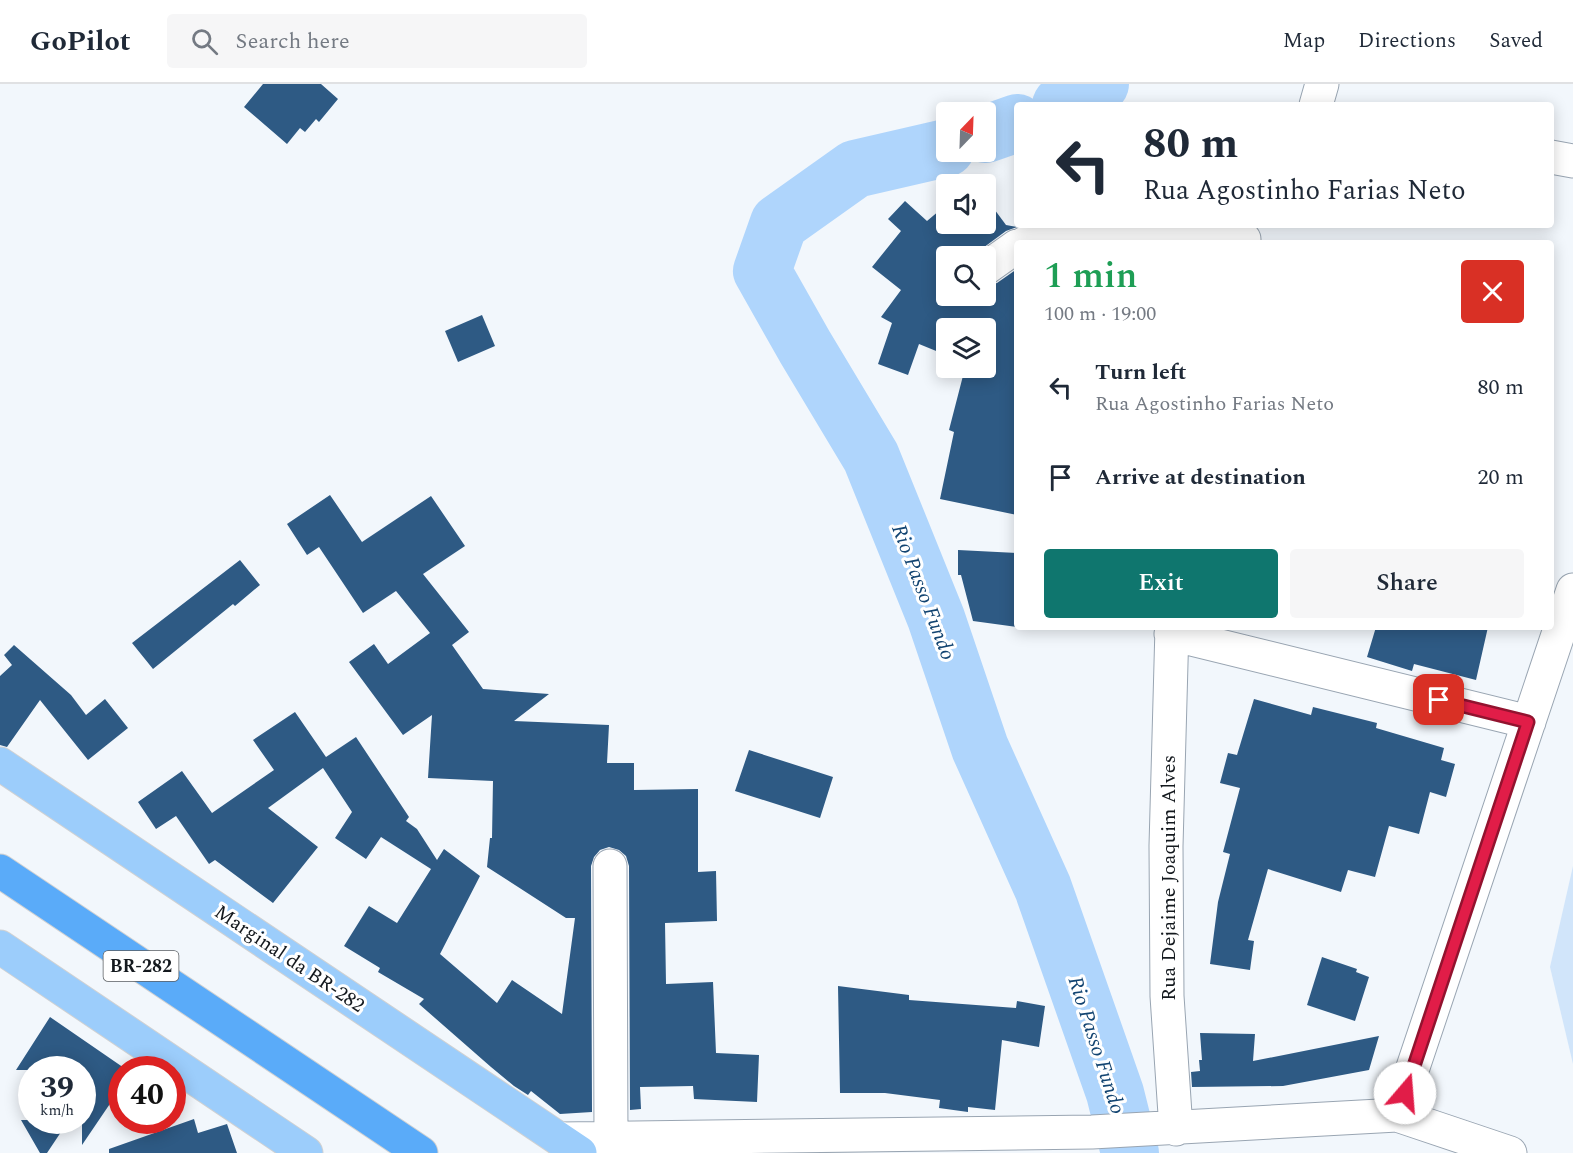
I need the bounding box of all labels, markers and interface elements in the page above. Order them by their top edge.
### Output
search box [167,14,587,68]
text: GoPilot [30,20,131,63]
icon: search [188,25,221,58]
text: Search here [236,25,350,58]
text: Map [1283,25,1325,57]
text: Directions [1358,25,1456,57]
text: Saved [1489,25,1543,57]
north arrow [936,102,996,162]
map controls [936,102,996,378]
text: 80 m [1143,113,1238,176]
icon: left [1044,126,1122,204]
text: Rua Agostinho Farias Neto [1143,170,1466,212]
button: sound [936,174,996,234]
button: search [936,246,996,306]
text: 1 min [1044,249,1137,304]
button: close [1461,260,1524,323]
text: 100 m · 19:00 [1044,299,1156,329]
button: layers [936,318,996,378]
text: Turn left [1095,356,1187,389]
icon: left [1044,371,1077,404]
text: 80 m [1478,371,1524,404]
text: Rua Agostinho Farias Neto [1095,389,1334,419]
icon: arrive [1044,461,1077,494]
text: Arrive at destination [1095,461,1306,494]
text: 20 m [1478,461,1524,494]
water label: Rio Passo Fundo [882,520,964,665]
button: Exit [1044,549,1278,618]
button: Share [1290,549,1524,618]
pin [1413,674,1464,725]
icon: arrive [1422,683,1455,716]
street label: Rua Dejaime Joaquim Alves [1154,755,1184,1001]
street label: Marginal da BR-282 [208,897,371,1020]
road number: BR-282 [104,951,178,981]
water label: Rio Passo Fundo [1059,972,1133,1118]
speed limit sign: 40 [108,1056,186,1134]
position arrow [1373,1061,1437,1125]
text: 39 [40,1065,74,1111]
text: km/h [40,1099,74,1122]

